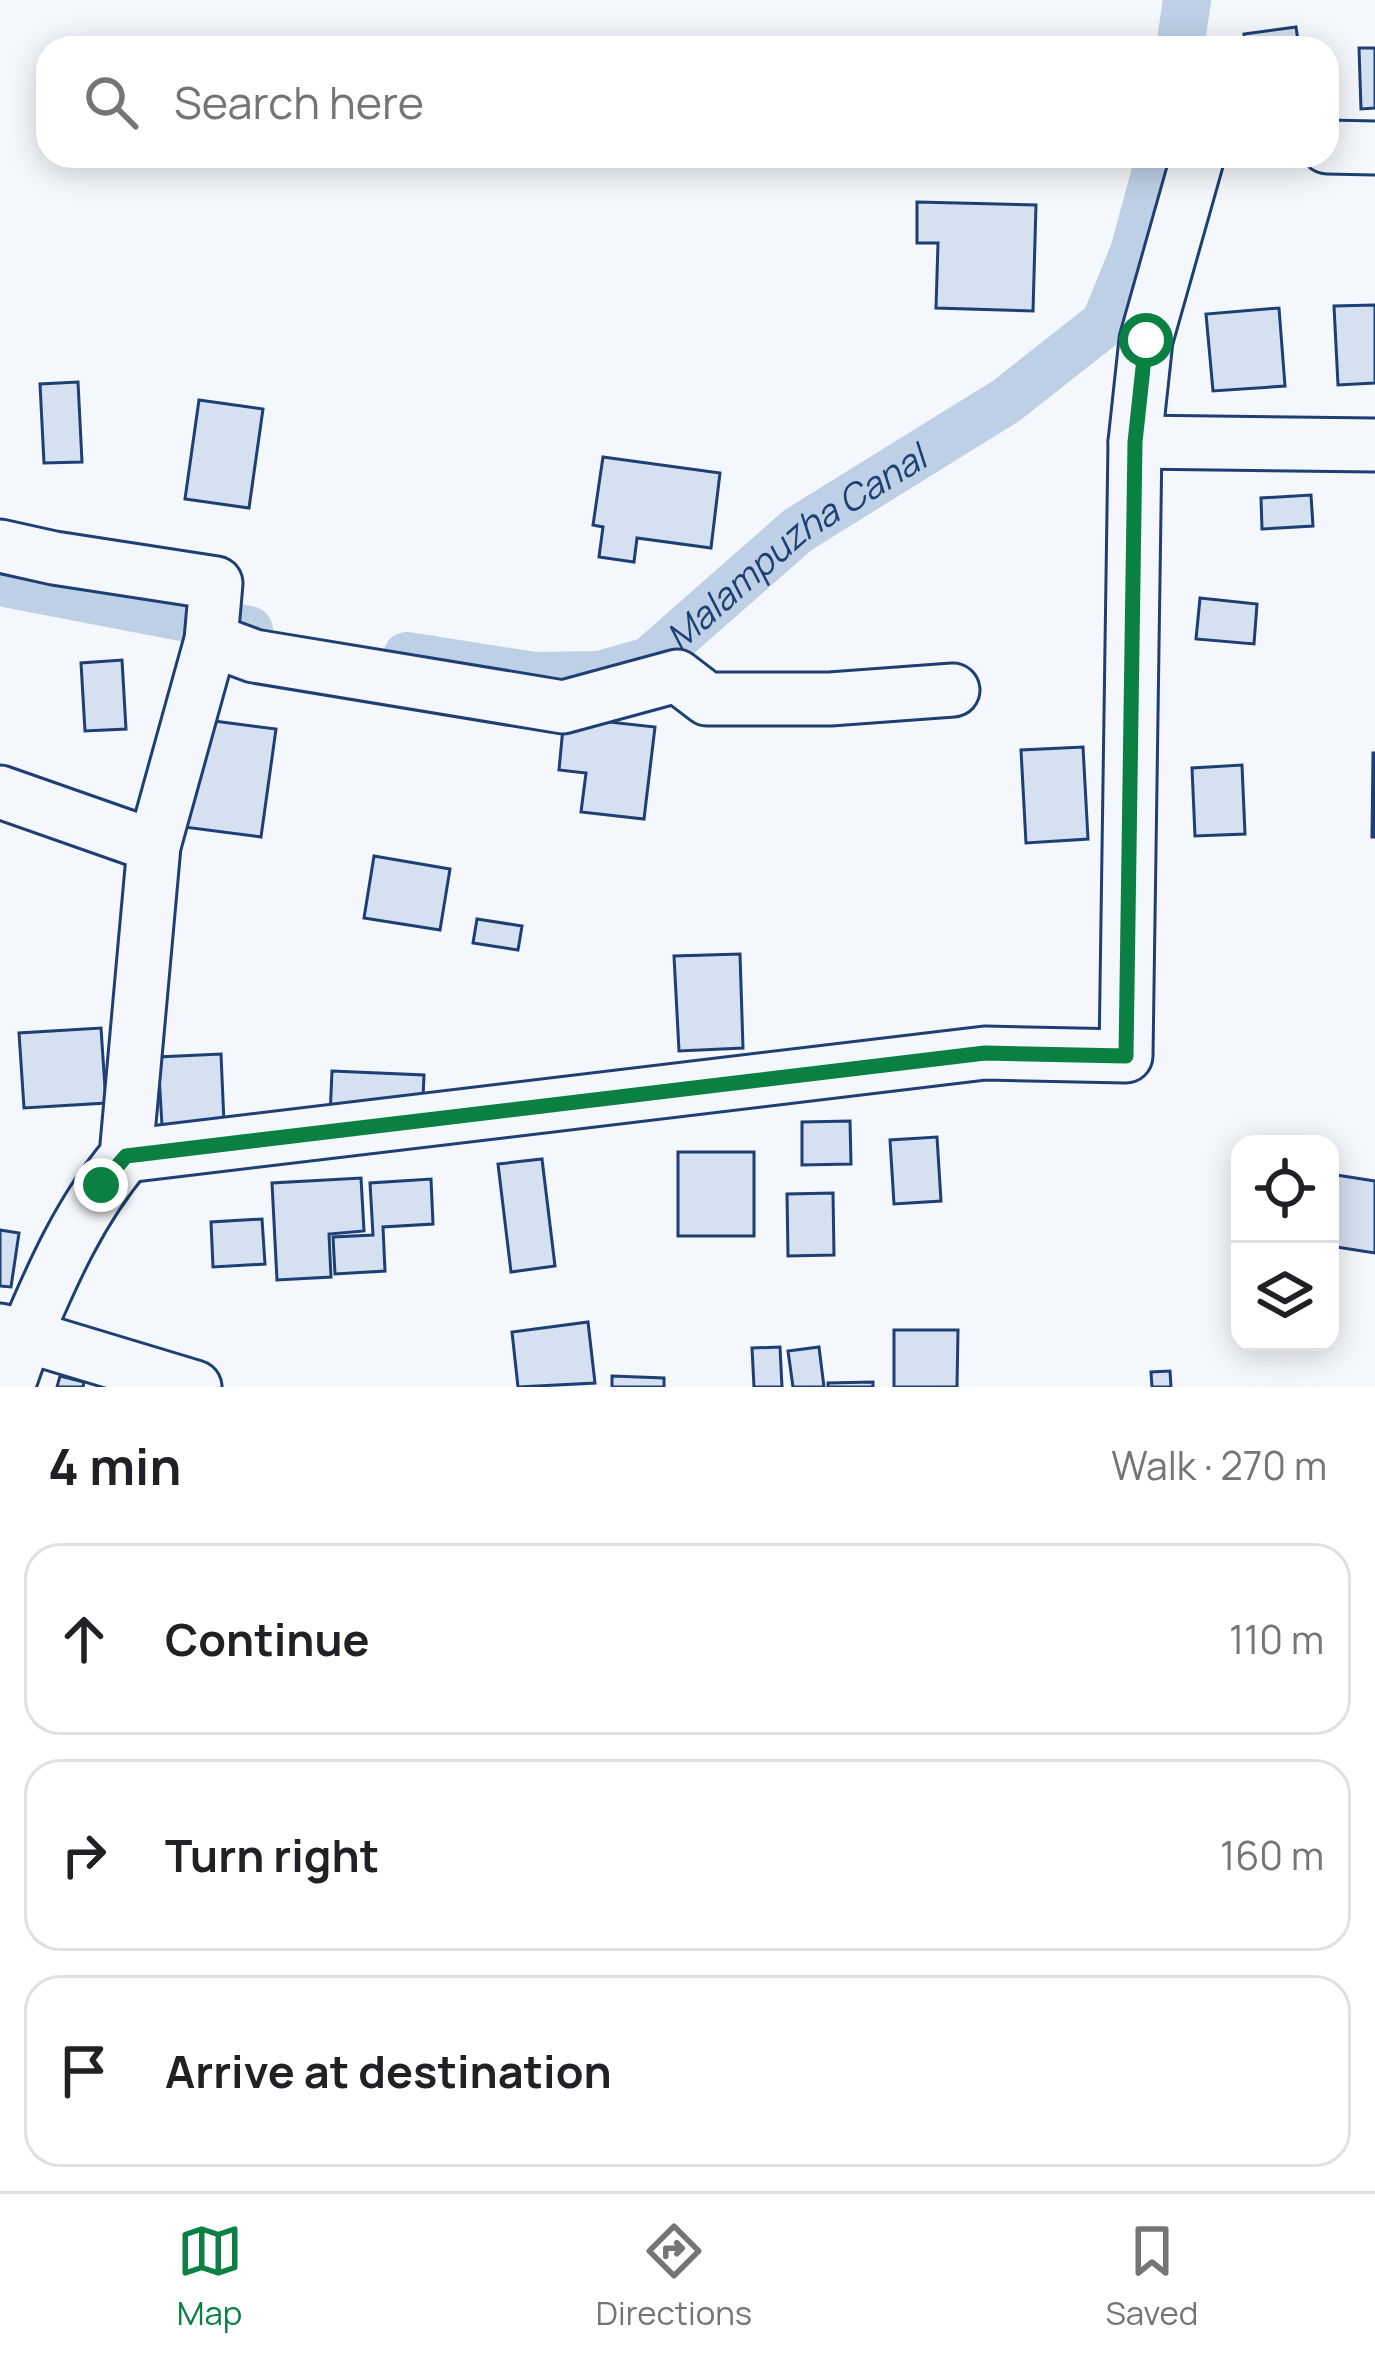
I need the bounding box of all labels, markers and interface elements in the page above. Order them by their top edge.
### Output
search box [36,36,1339,168]
icon: search [78,69,144,135]
text: Search here [174,71,424,133]
route start [1119,313,1173,367]
water label: Malampuzha Canal [655,430,939,660]
map controls [1231,1135,1339,1351]
button: locate [1231,1135,1339,1243]
route end [74,1158,128,1212]
button: layers [1231,1243,1339,1351]
text: 4 min [48,1431,181,1500]
text: Walk · 270 m [1111,1438,1327,1492]
icon: ahead [51,1606,117,1672]
text: Continue [165,1608,370,1670]
text: 110 m [1229,1612,1324,1666]
icon: right [51,1822,117,1888]
text: Turn right [165,1824,379,1886]
text: 160 m [1220,1828,1324,1882]
icon: arrive [51,2038,117,2104]
text: Arrive at destination [165,2040,612,2102]
tab: Map [177,2218,243,2335]
tab: Directions [596,2218,752,2335]
tab: Saved [1105,2218,1198,2335]

